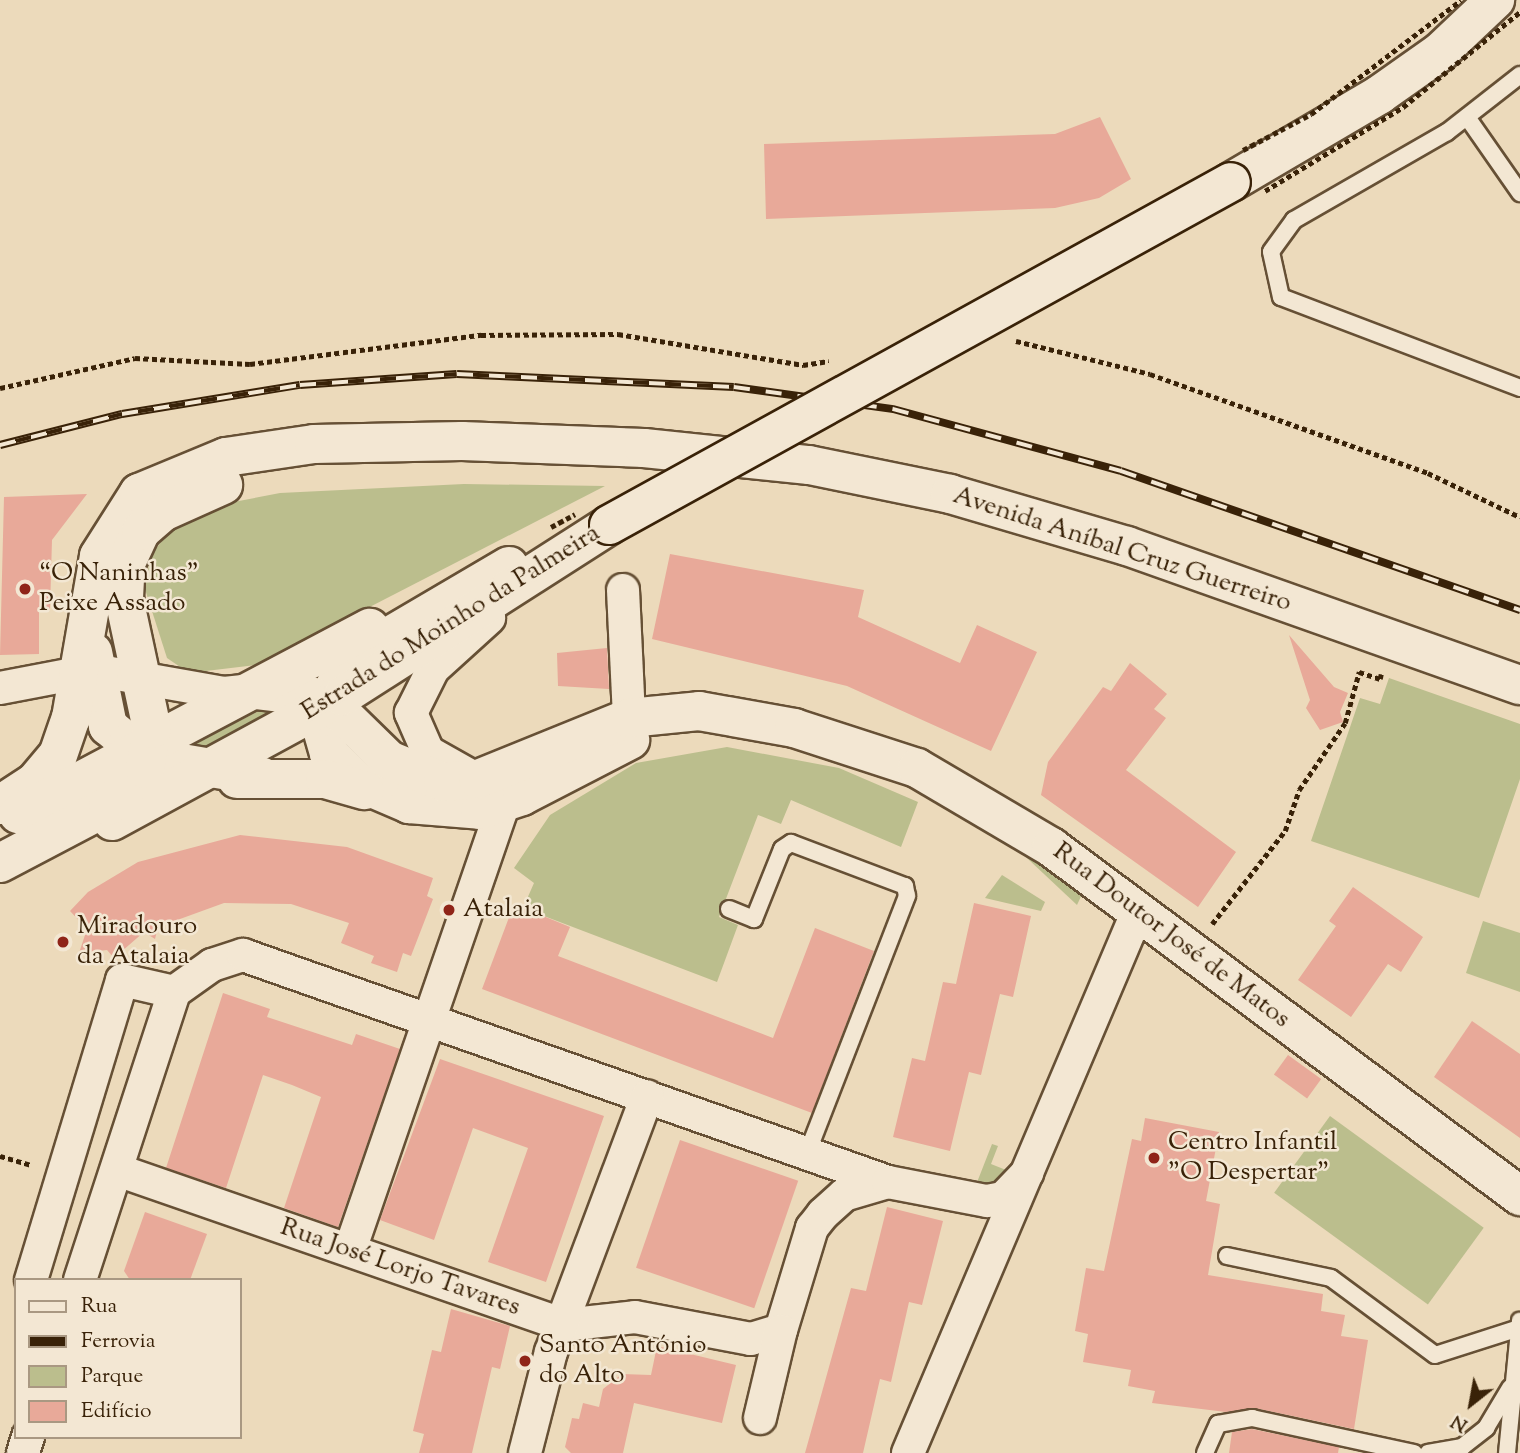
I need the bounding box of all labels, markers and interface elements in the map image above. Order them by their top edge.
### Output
street label: Avenida Aníbal Cruz Guerreiro [949,480,1295,620]
street label: Estrada do Moinho da Palmeira [296,518,606,728]
place label: “O Naninhas” Peixe Assado [39,558,199,620]
marker: “O Naninhas” Peixe Assado [17,581,33,597]
street label: Rua Doutor José de Matos [1046,836,1296,1036]
place label: Atalaia [463,894,543,926]
marker: Atalaia [441,902,457,918]
place label: Miradouro da Atalaia [77,911,197,972]
marker: Miradouro da Atalaia [55,934,71,950]
place label: Centro Infantil "O Despertar" [1168,1127,1337,1188]
marker: Centro Infantil "O Despertar" [1146,1150,1162,1166]
street label: Rua José Lorjo Tavares [276,1212,524,1324]
legend [14,1278,242,1439]
text: Rua [81,1292,117,1322]
text: Ferrovia [81,1327,155,1357]
place label: Santo António do Alto [539,1330,706,1392]
marker: Santo António do Alto [517,1353,533,1369]
text: Parque [81,1362,143,1392]
north arrow [1436,1369,1506,1439]
text: Edifício [81,1397,151,1427]
text: N [1446,1407,1473,1438]

